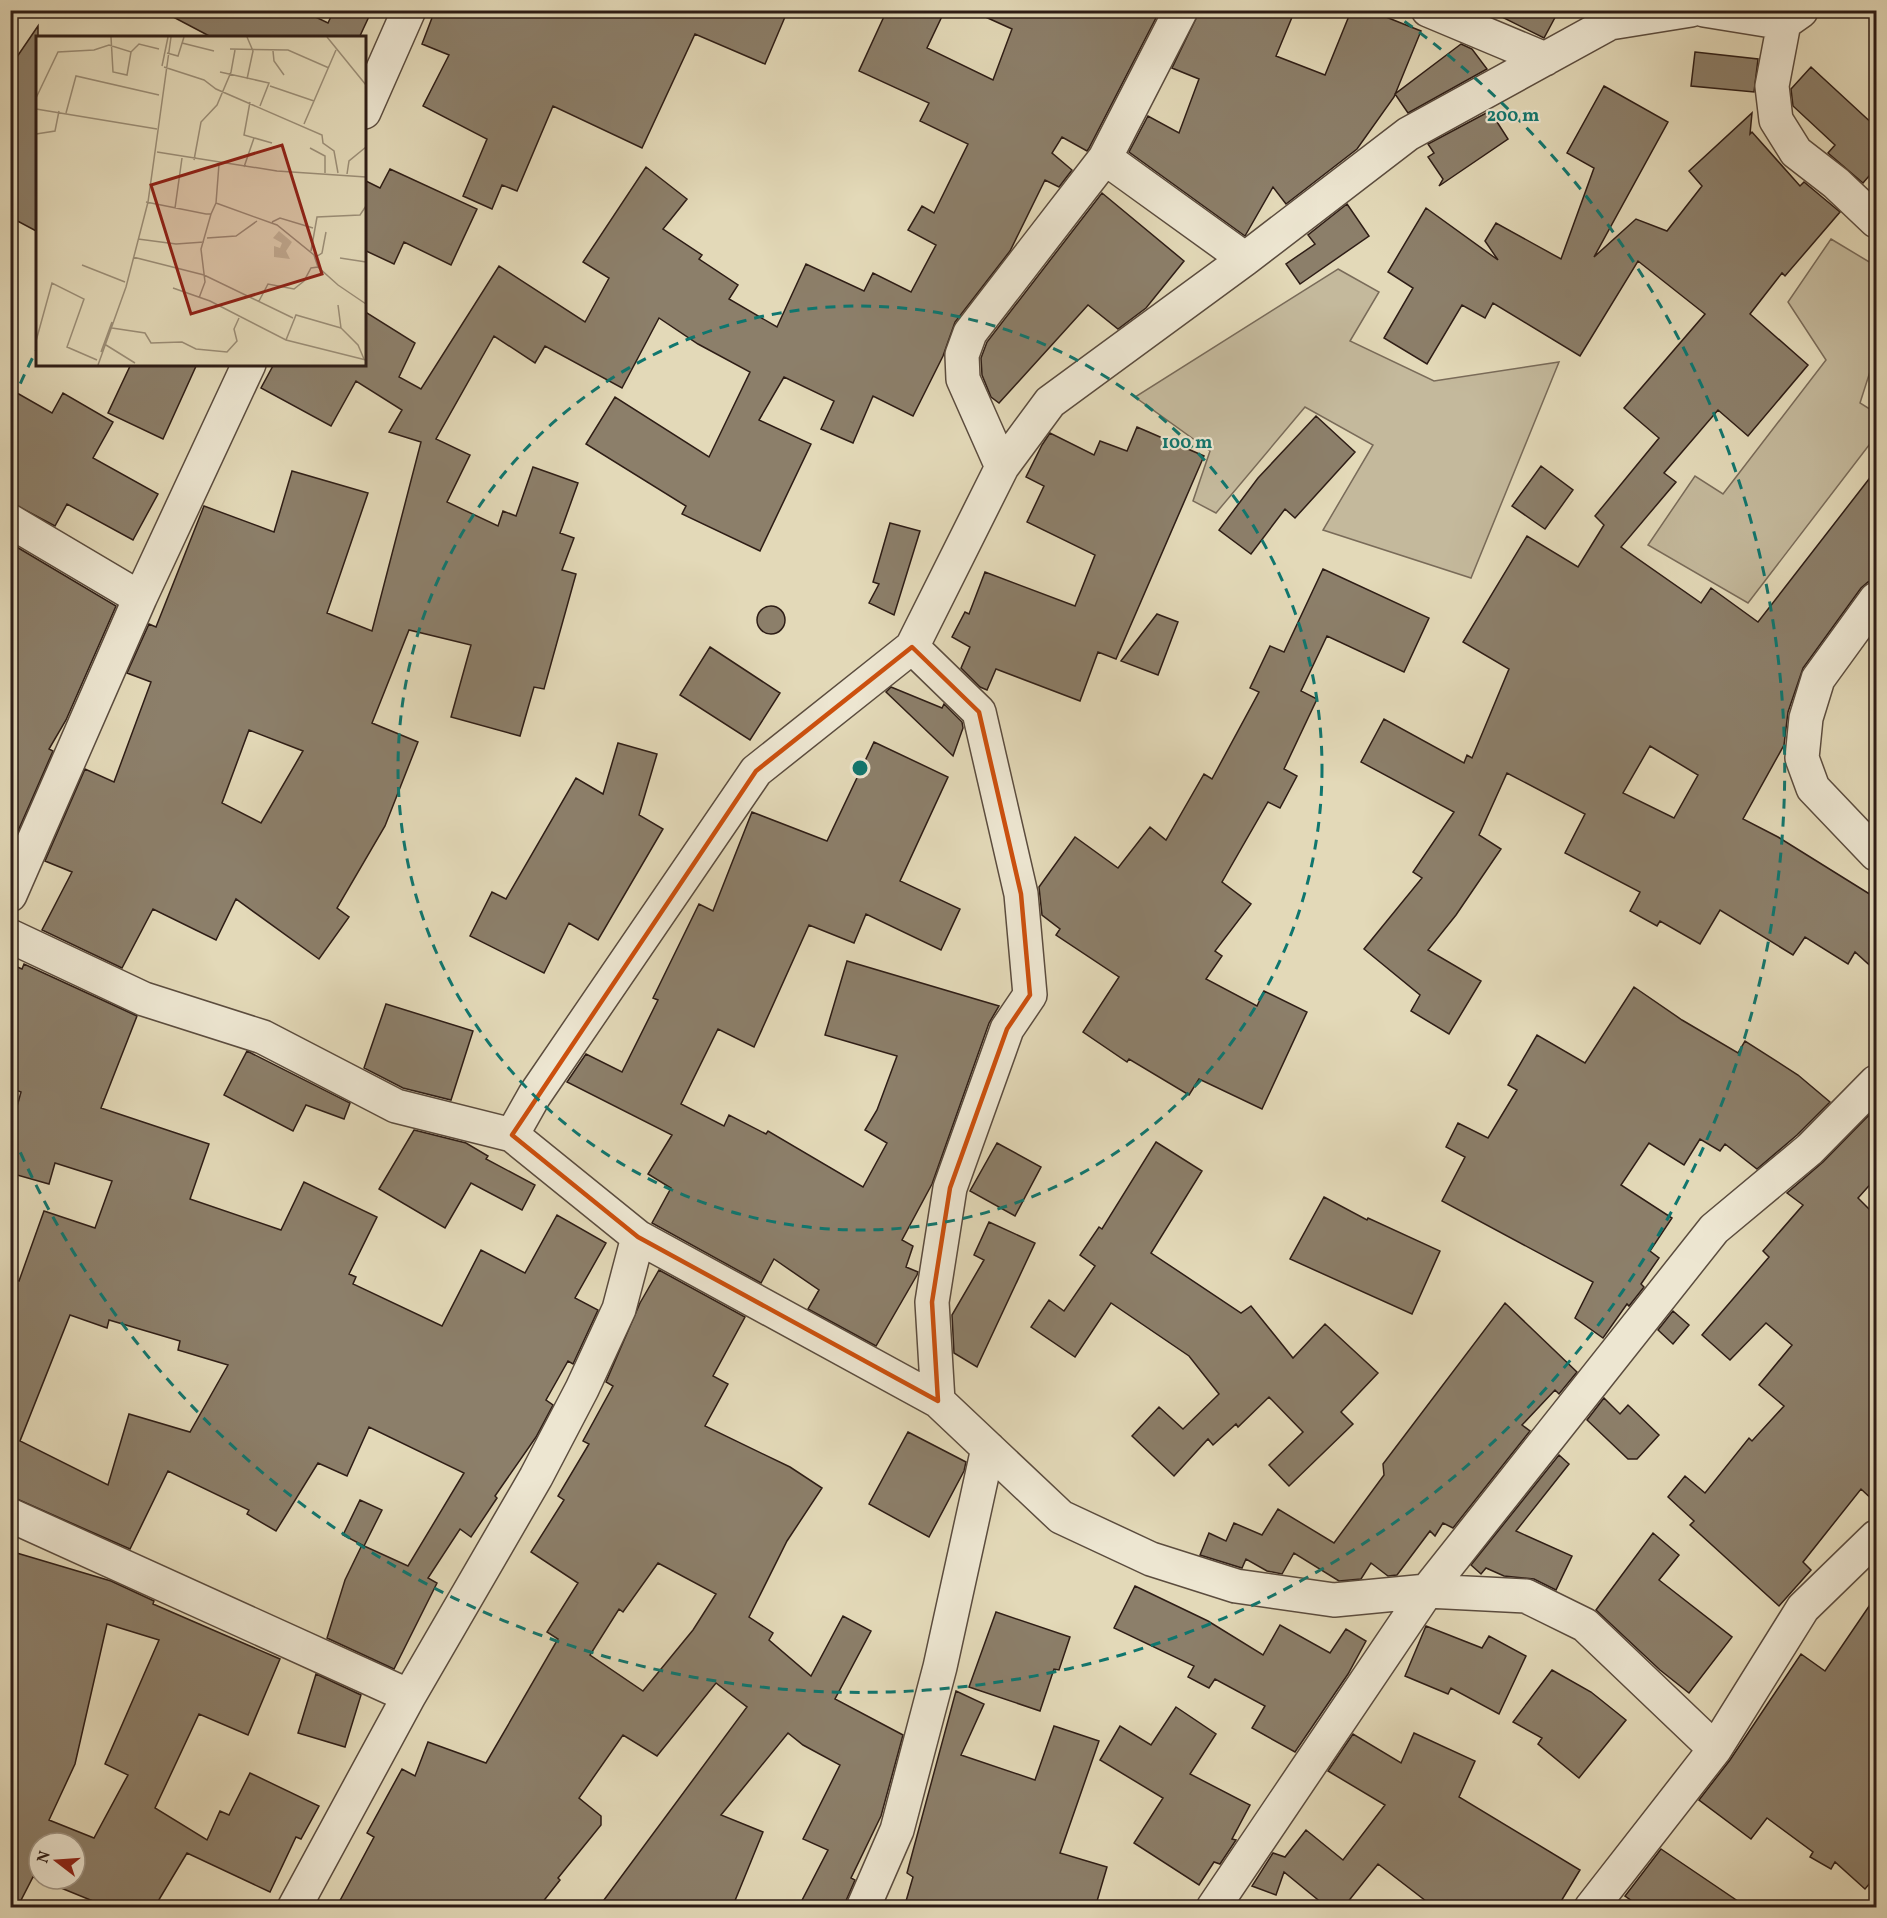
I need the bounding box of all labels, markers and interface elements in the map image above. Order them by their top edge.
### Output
inset map [36,36,366,366]
text: 200 m [1487,104,1539,129]
text: 100 m [1162,431,1212,456]
centre of rings [850,758,870,778]
north arrow [27,1831,87,1891]
text: N [32,1848,57,1866]

